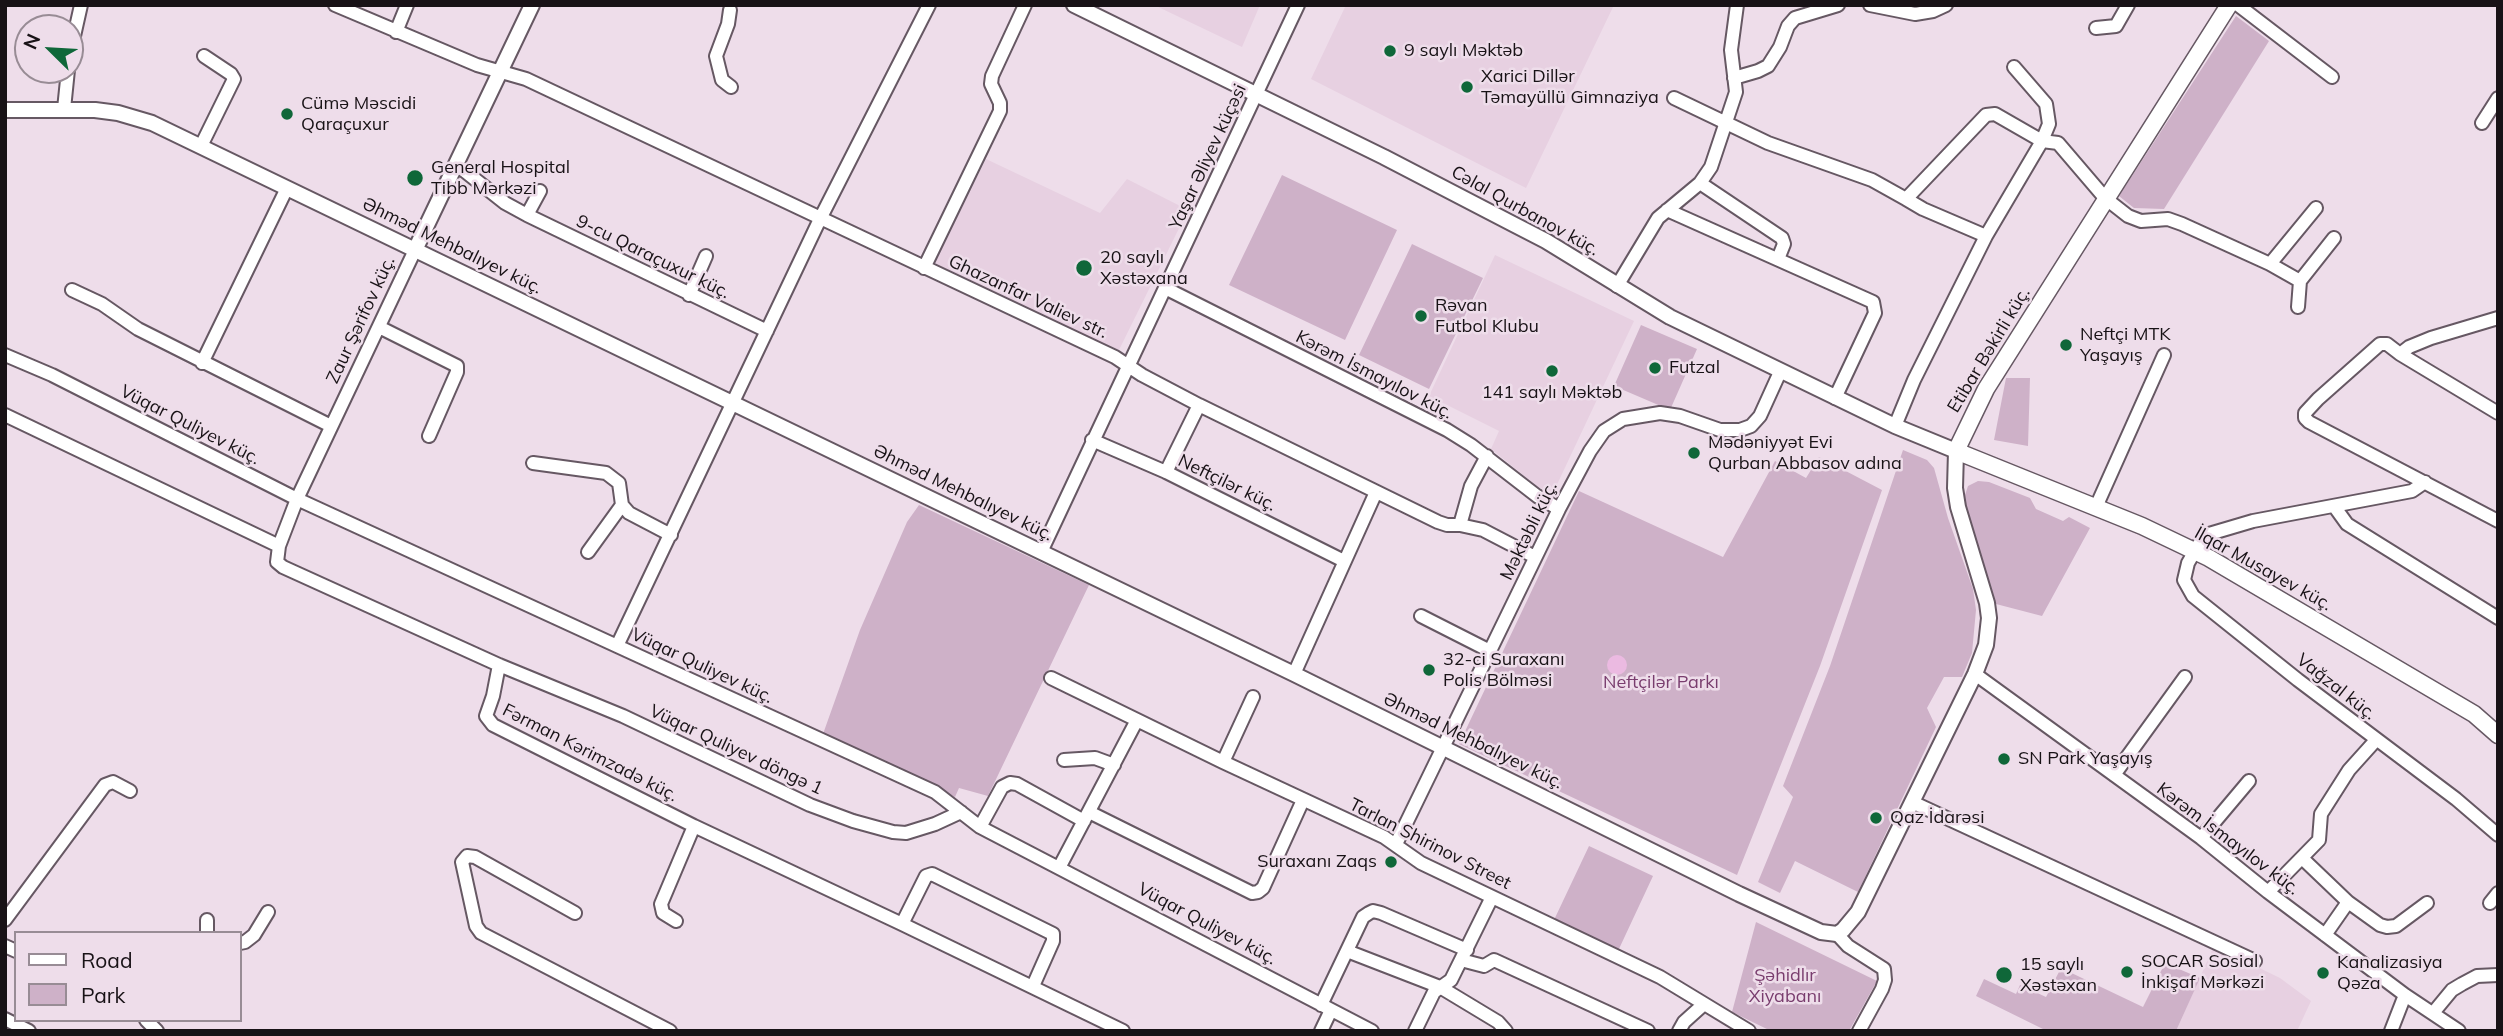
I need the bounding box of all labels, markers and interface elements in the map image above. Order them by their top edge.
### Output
north arrow [14,14,84,84]
text: N [18,30,46,53]
place label: 9 saylı Məktəb [1404,40,1523,62]
marker: 9 saylı Məktəb [1382,43,1398,59]
place label: Xarici Dillər Təmayüllü Gimnaziya [1481,66,1659,108]
marker: Xarici Dillər Təmayüllü Gimnaziya [1459,79,1475,95]
street label: Yaşar Əliyev küçəsi [1165,81,1251,233]
place label: Cümə Məscidi Qaraçuxur [301,93,416,136]
marker: Cümə Məscidi Qaraçuxur [279,106,295,122]
place label: General Hospital Tibb Mərkəzi [431,157,570,200]
street label: Cəlal Qurbanov küç. [1447,161,1603,261]
marker: General Hospital Tibb Mərkəzi [405,168,425,188]
street label: Əhməd Mehbalıyev küç. [359,193,545,299]
street label: 9-cu Qaraçuxur küç. [573,210,733,304]
place label: 20 saylı Xəstəxana [1100,247,1188,290]
street label: Ghazanfar Valiev str. [945,251,1111,343]
street label: Zaur Şərifov küç. [322,253,400,387]
marker: 20 saylı Xəstəxana [1074,258,1094,278]
street label: Etibar Bəkirli küç. [1943,284,2035,416]
place label: Rəvan Futbol Klubu [1435,295,1539,338]
marker: Rəvan Futbol Klubu [1413,308,1429,324]
place label: Neftçi MTK Yaşayış [2080,324,2171,366]
street label: Kərəm İsmayılov küç. [1292,326,1456,424]
marker: Neftçi MTK Yaşayış [2058,337,2074,353]
place label: Futzal [1669,357,1720,379]
marker: Futzal [1647,360,1663,376]
marker: 141 saylı Məktəb [1544,363,1560,379]
street label: Vüqar Quliyev küç. [117,380,263,470]
place label: 141 saylı Məktəb [1482,382,1622,404]
place label: Mədəniyyət Evi Qurban Abbasov adına [1708,432,1902,474]
street label: Əhməd Mehbalıyev küç. [870,440,1056,546]
marker: Mədəniyyət Evi Qurban Abbasov adına [1686,445,1702,461]
street label: Neftçilər küç. [1174,450,1280,516]
street label: Məktəbli küç. [1496,478,1562,584]
street label: İlqar Musayev küç. [2191,522,2335,616]
street label: Vüqar Quliyev küç. [628,624,776,708]
place label: 32-ci Suraxanı Polis Bölməsi [1443,649,1564,692]
street label: Vağzal küç. [2292,649,2380,725]
marker: 32-ci Suraxanı Polis Bölməsi [1421,662,1437,678]
park label: Neftçilər Parkı [1603,672,1719,694]
street label: Əhməd Mehbalıyev küç. [1380,688,1566,794]
street label: Fərman Kərimzadə küç. [499,699,681,807]
street label: Vüqar Quliyev döngə 1 [646,700,826,800]
place label: SN Park Yaşayış [2018,748,2153,770]
marker: SN Park Yaşayış [1996,751,2012,767]
street label: Kərəm İsmayılov küç. [2152,778,2304,900]
street label: Tarlan Shirinov Street [1345,794,1515,894]
place label: Qaz İdarəsi [1890,807,1984,829]
marker: Qaz İdarəsi [1868,810,1884,826]
place label: Suraxanı Zaqs [1257,851,1377,873]
marker: Suraxanı Zaqs [1383,854,1399,870]
street label: Vüqar Quliyev küç. [1134,878,1280,970]
legend [14,931,242,1022]
text: Road [81,947,132,973]
place label: SOCAR Sosial İnkişaf Mərkəzi [2141,951,2264,993]
place label: Kanalizasiya Qəza [2337,952,2443,995]
place label: 15 saylı Xəstəxan [2020,954,2097,996]
marker: SOCAR Sosial İnkişaf Mərkəzi [2119,964,2135,980]
park label: Şəhidlır Xiyabanı [1749,965,1821,1007]
marker: 15 saylı Xəstəxan [1994,965,2014,985]
marker: Kanalizasiya Qəza [2315,965,2331,981]
text: Park [81,982,125,1008]

